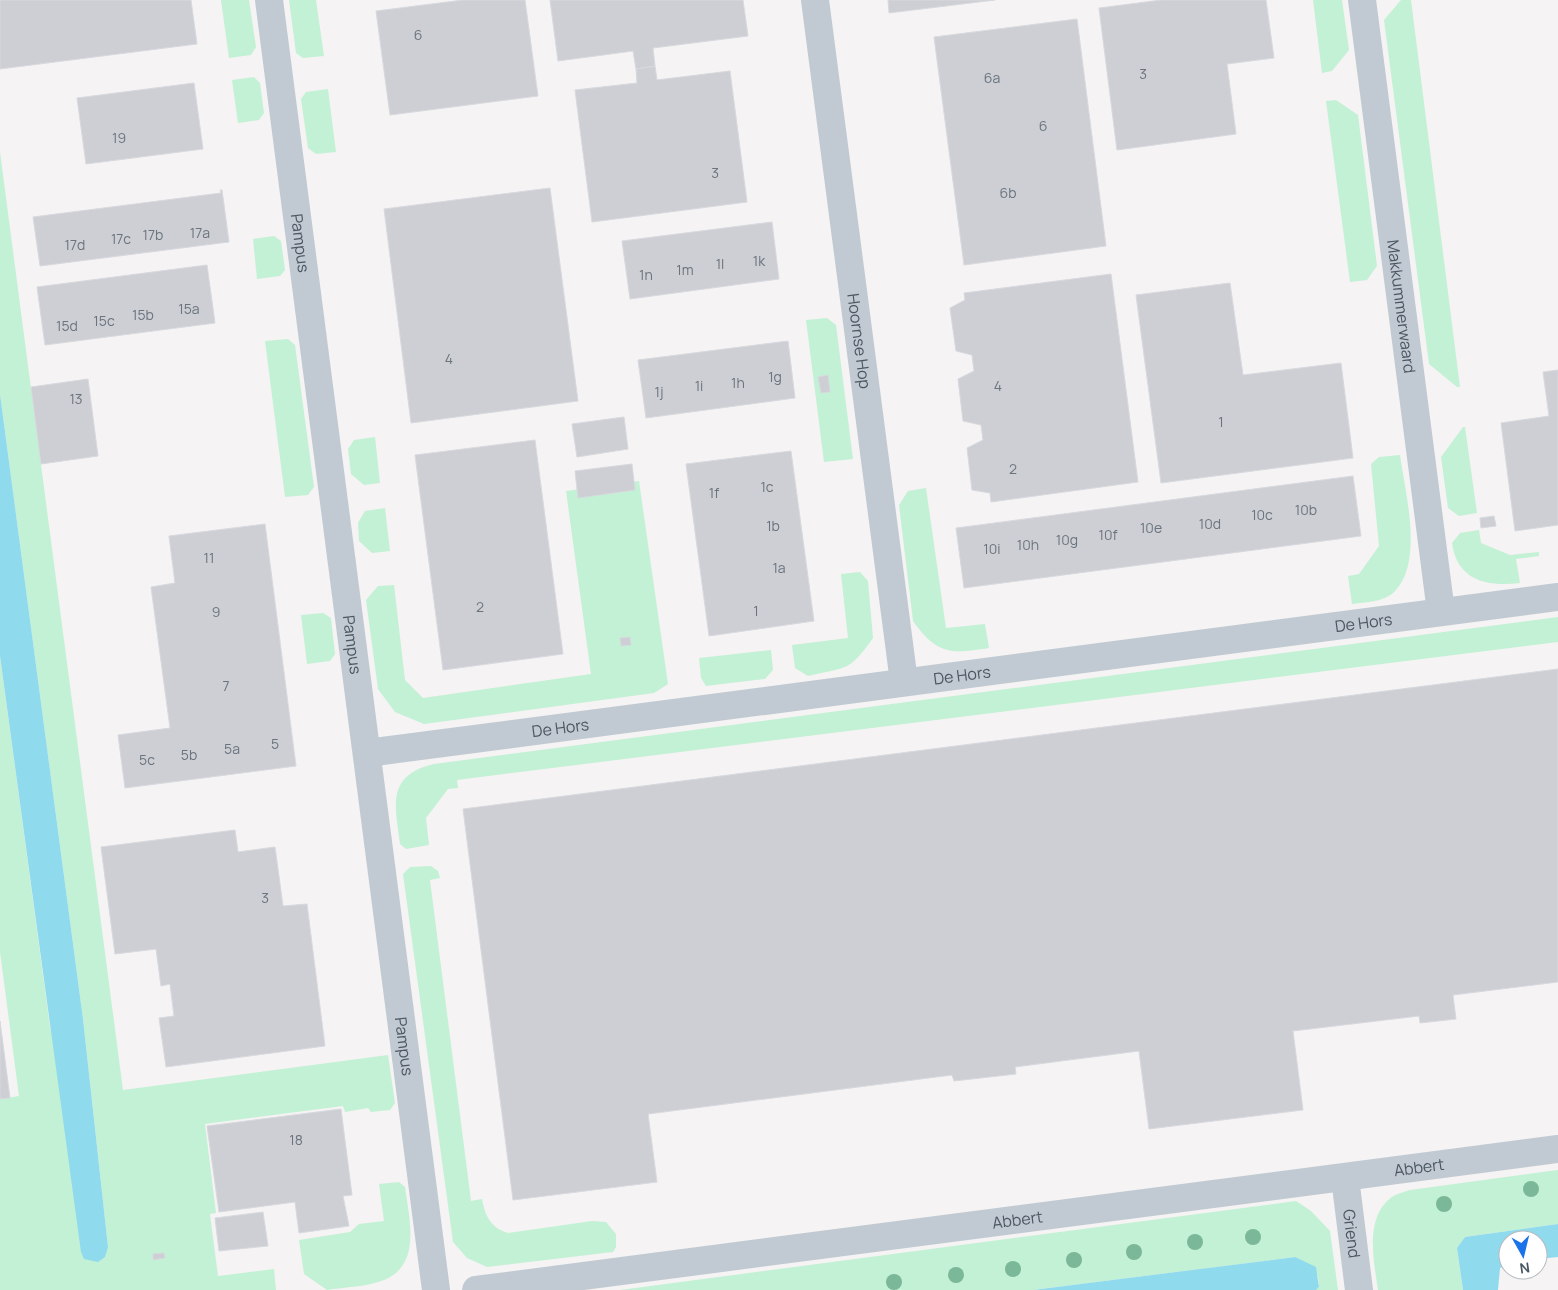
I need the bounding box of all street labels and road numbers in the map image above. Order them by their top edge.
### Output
street label: Pampus [286,212,315,274]
street label: Makkummerwaard [1382,238,1421,375]
street label: Hoornse Hop [842,292,877,390]
street label: De Hors [1334,608,1393,637]
street label: Pampus [338,614,367,675]
street label: De Hors [932,660,992,690]
street label: De Hors [530,713,590,742]
street label: Pampus [390,1016,419,1077]
street label: Abbert [1392,1153,1446,1181]
street label: Abbert [991,1205,1044,1234]
street label: Griend [1338,1208,1366,1259]

